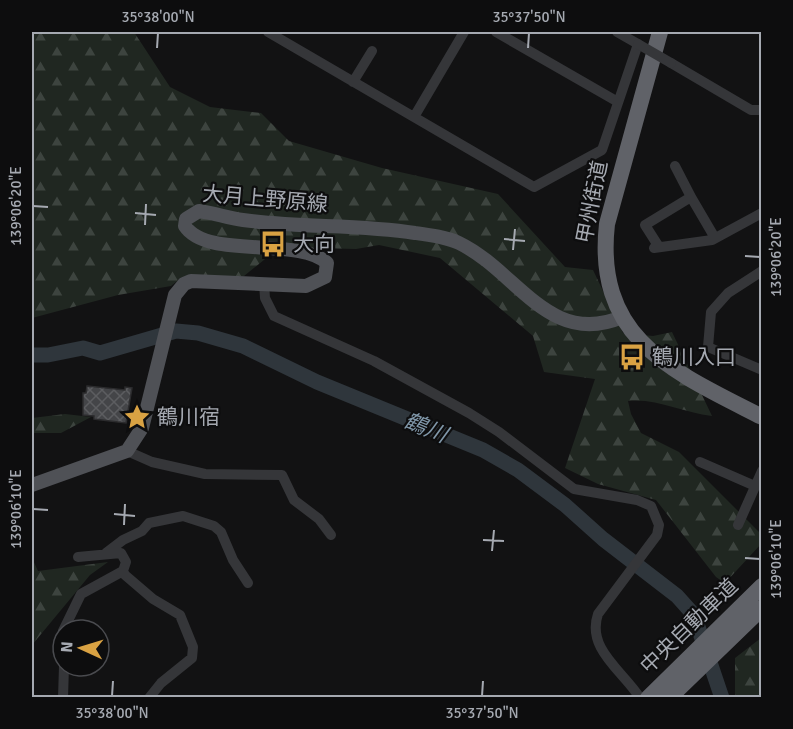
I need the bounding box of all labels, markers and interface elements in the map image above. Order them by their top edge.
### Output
text: 35°38'00"N [121,8,195,26]
text: 35°37'50"N [492,8,566,26]
street label: 甲州街道 [571,158,613,246]
text: 139°06'20"E [7,166,25,246]
street label: 大月上野原線 [201,181,329,217]
text: 139°06'20"E [767,217,785,297]
bus stop icon: 大向 [258,229,288,259]
place label: 大向 [293,231,335,257]
bus stop icon: 鶴川入口 [617,342,647,372]
place label: 鶴川入口 [652,344,736,370]
place icon: 鶴川宿 [122,402,152,432]
place label: 鶴川宿 [157,404,220,430]
water label: 鶴川 [400,407,453,449]
text: 139°06'10"E [7,469,25,549]
text: 139°06'10"E [767,519,785,599]
street label: 中央自動車道 [635,573,743,679]
north arrow [51,618,111,678]
text: N [57,641,77,653]
text: 35°38'00"N [75,704,149,722]
text: 35°37'50"N [445,704,519,722]

